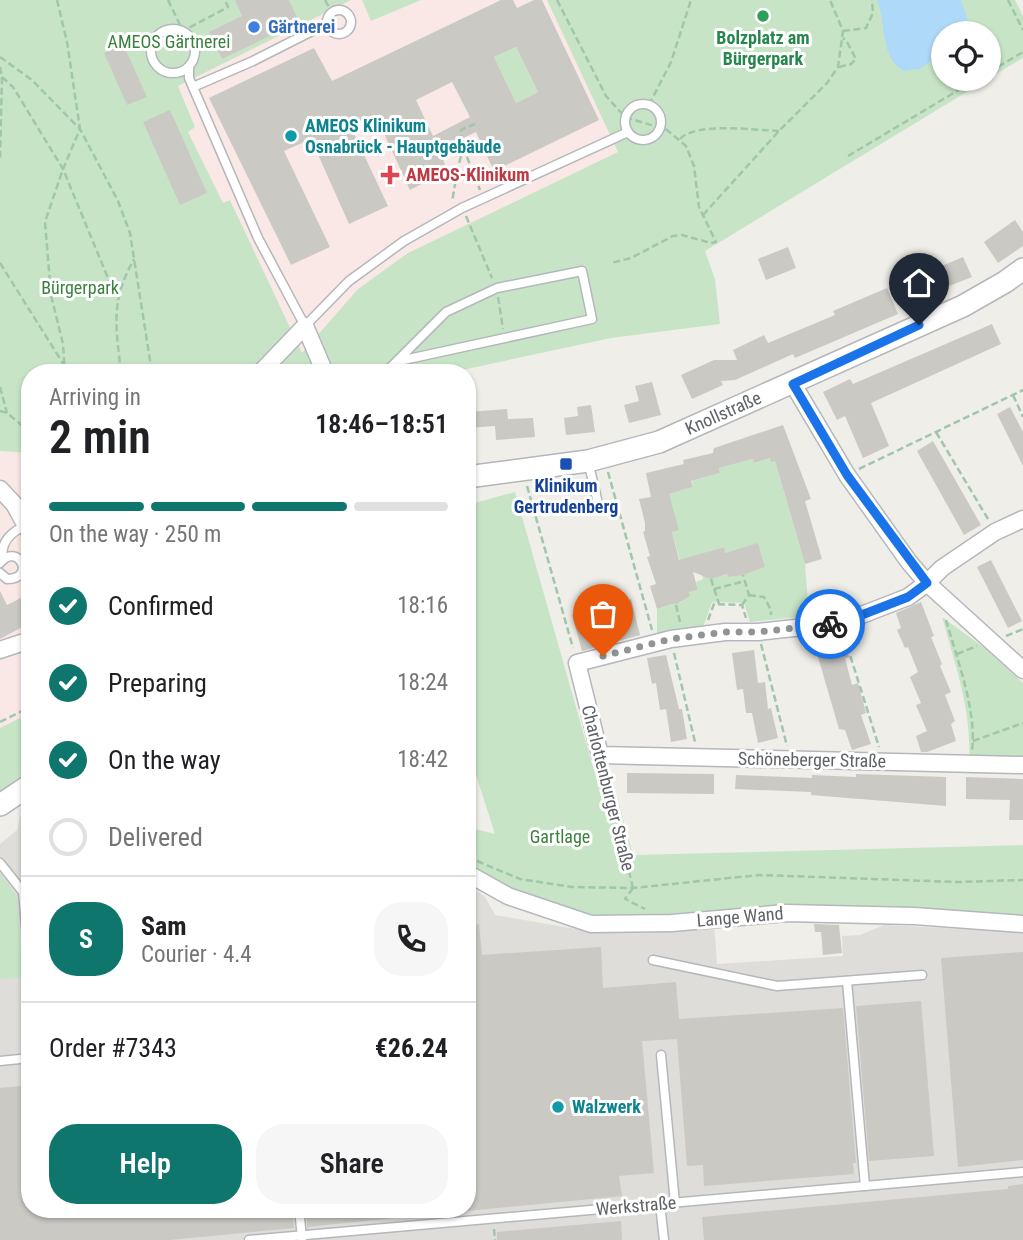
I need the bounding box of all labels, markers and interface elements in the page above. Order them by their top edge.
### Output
marker: Bolzplatz am Bürgerpark [755,8,771,24]
place label: Gärtnerei [268,16,335,37]
marker: Gärtnerei [246,19,262,35]
map controls [931,21,1001,91]
button: locate [931,21,1001,91]
place label: Bolzplatz am Bürgerpark [716,27,810,69]
park label: AMEOS Gärtnerei [108,31,230,52]
place label: AMEOS Klinikum Osnabrück - Hauptgebäude [305,115,501,157]
marker: AMEOS Klinikum Osnabrück - Hauptgebäude [283,128,299,144]
place label: AMEOS-Klinikum [406,164,530,185]
marker: AMEOS-Klinikum [380,165,400,185]
pin [889,253,949,325]
icon: home [900,264,938,302]
park label: Bürgerpark [41,277,119,298]
text: Arriving in [49,384,141,411]
street label: Knollstraße [682,387,764,439]
text: 18:46–18:51 [315,409,448,439]
text: 2 min [49,410,151,464]
marker: Klinikum Gertrudenberg [558,456,574,472]
place label: Klinikum Gertrudenberg [514,475,618,517]
text: On the way · 250 m [49,521,221,548]
pin [573,584,633,656]
icon: check [49,587,87,625]
courier [795,589,865,659]
text: Confirmed [108,591,214,621]
text: 18:16 [397,592,448,619]
icon: bag [584,595,622,633]
icon: bike [811,605,849,643]
icon: check [49,664,87,702]
text: Preparing [108,668,207,698]
text: 18:24 [397,669,448,696]
street label: Charlottenburger Straße [578,703,639,873]
icon: check [49,741,87,779]
text: On the way [108,745,221,775]
text: 18:42 [397,746,448,773]
street label: Schöneberger Straße [738,748,886,771]
text: Delivered [108,822,203,852]
park label: Gartlage [530,826,590,847]
button: phone [374,902,448,976]
street label: Lange Wand [696,902,784,931]
text: Sam [141,911,187,941]
text: S [79,924,93,954]
text: Courier · 4.4 [141,941,252,968]
text: Order #7343 [49,1033,177,1063]
text: €26.24 [375,1033,448,1063]
place label: Walzwerk [572,1096,641,1117]
marker: Walzwerk [550,1099,566,1115]
button: Help [49,1124,242,1204]
button: Share [256,1124,448,1204]
street label: Werkstraße [595,1192,677,1219]

